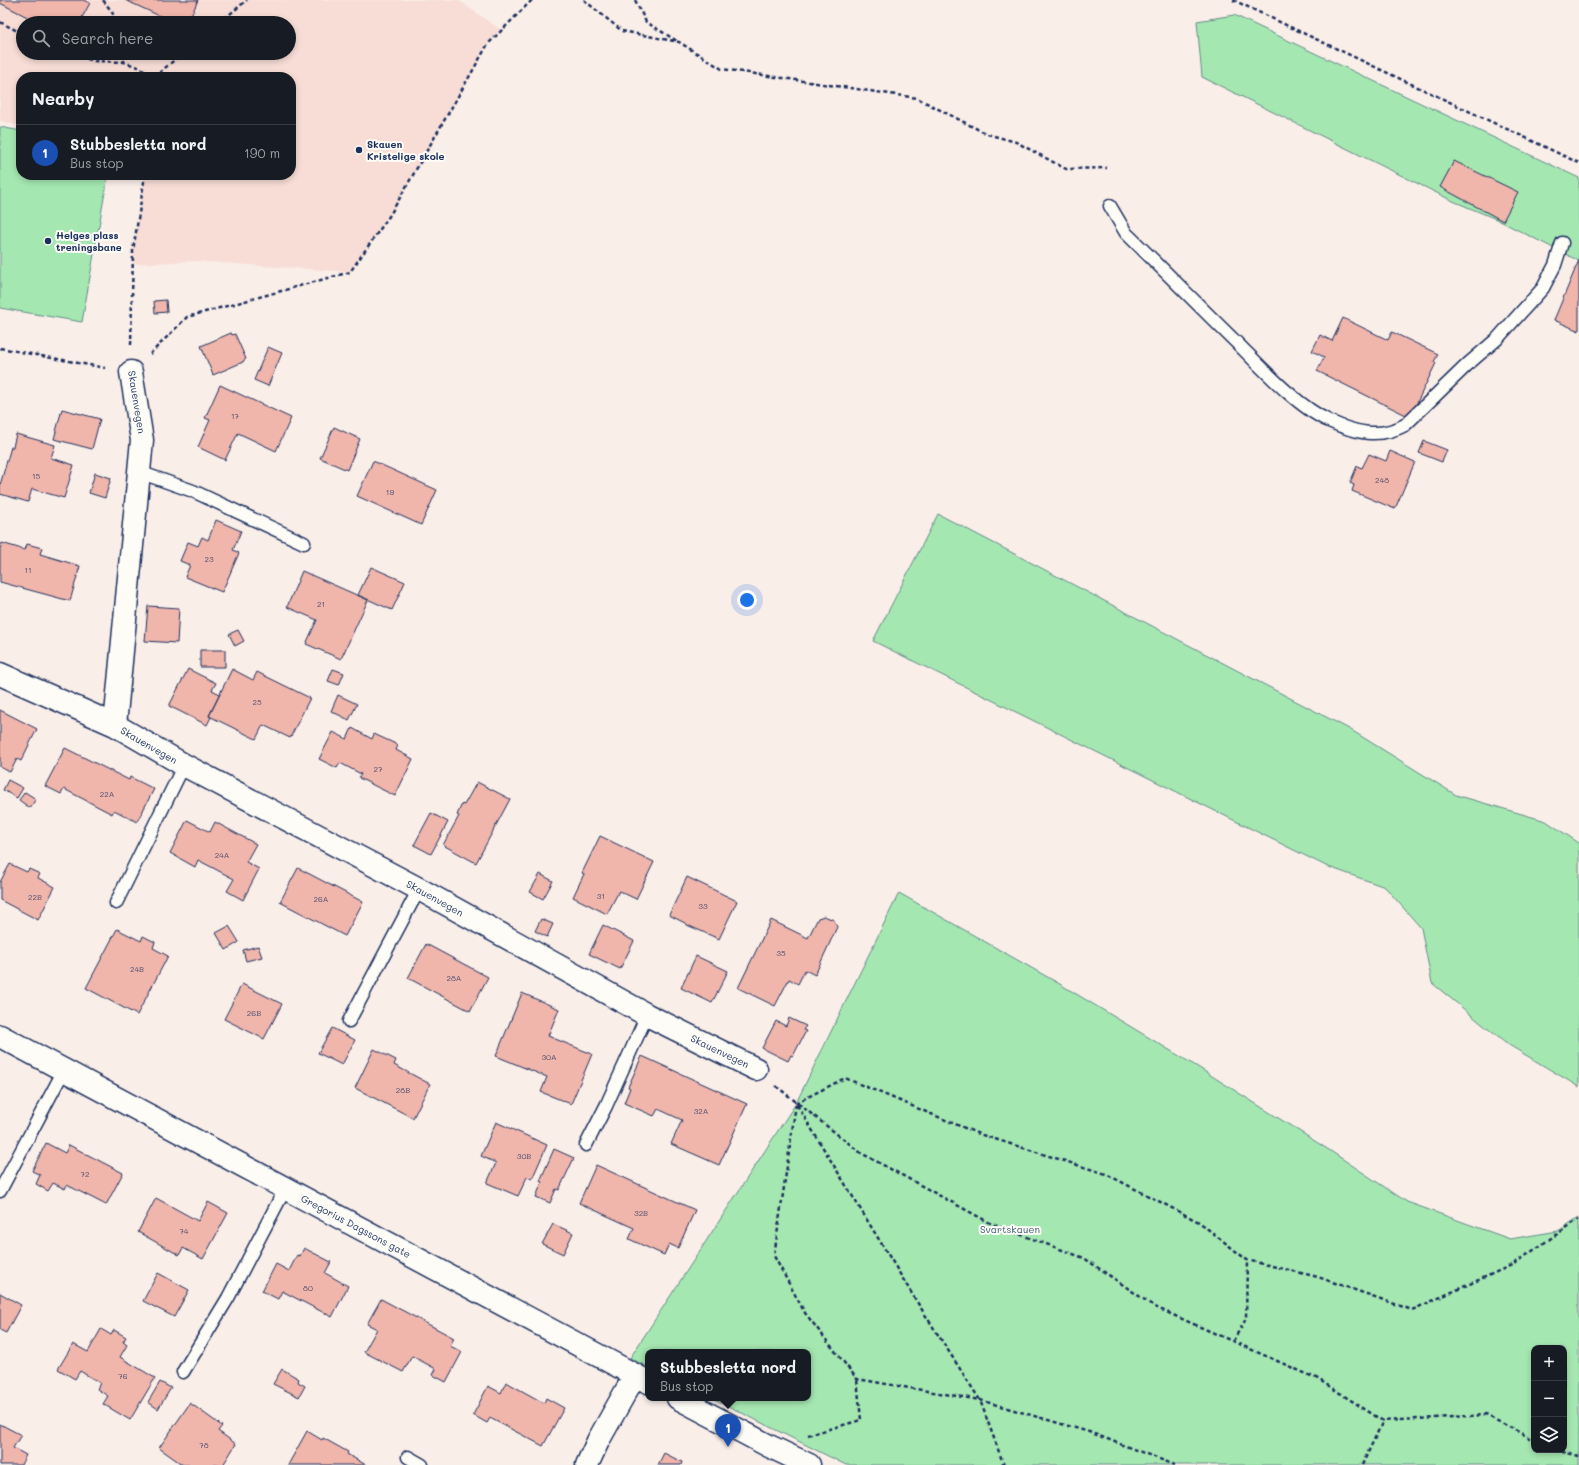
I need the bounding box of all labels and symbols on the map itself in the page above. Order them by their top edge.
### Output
place label: Skauen Kristelige skole [367,137,444,163]
marker: Skauen Kristelige skole [354,145,364,155]
place label: Helges plass treningsbane [56,228,122,254]
marker: Helges plass treningsbane [43,236,53,246]
street label: Skauenvegen [125,370,149,434]
house number: 17 [231,411,240,421]
house number: 15 [32,471,40,481]
house number: 248 [1375,475,1389,485]
house number: 19 [386,487,394,497]
house number: 23 [204,554,214,564]
house number: 11 [24,565,32,575]
your location [737,590,757,610]
house number: 21 [317,599,325,609]
house number: 25 [252,697,262,707]
street label: Skauenvegen [118,723,180,767]
house number: 27 [374,764,383,774]
house number: 22A [100,789,114,799]
house number: 24A [215,850,229,860]
street label: Skauenvegen [404,877,466,919]
house number: 31 [597,891,605,901]
house number: 22B [28,892,42,902]
house number: 26A [314,894,328,904]
house number: 33 [698,901,708,911]
house number: 35 [776,948,786,958]
house number: 24B [130,964,144,974]
house number: 28A [447,973,461,983]
house number: 26B [247,1008,261,1018]
street label: Skauenvegen [688,1031,752,1071]
house number: 30A [541,1052,557,1062]
house number: 28B [396,1085,410,1095]
house number: 32A [694,1106,708,1116]
house number: 30B [517,1151,531,1161]
house number: 72 [81,1169,89,1179]
street label: Gregorius Dagssons gate [299,1191,413,1261]
house number: 32B [634,1208,648,1218]
park label: Svartskauen [980,1222,1040,1236]
house number: 74 [179,1226,189,1236]
house number: 80 [303,1283,313,1293]
house number: 76 [118,1371,128,1381]
pin: 1 [715,1414,741,1447]
house number: 78 [199,1440,209,1450]

